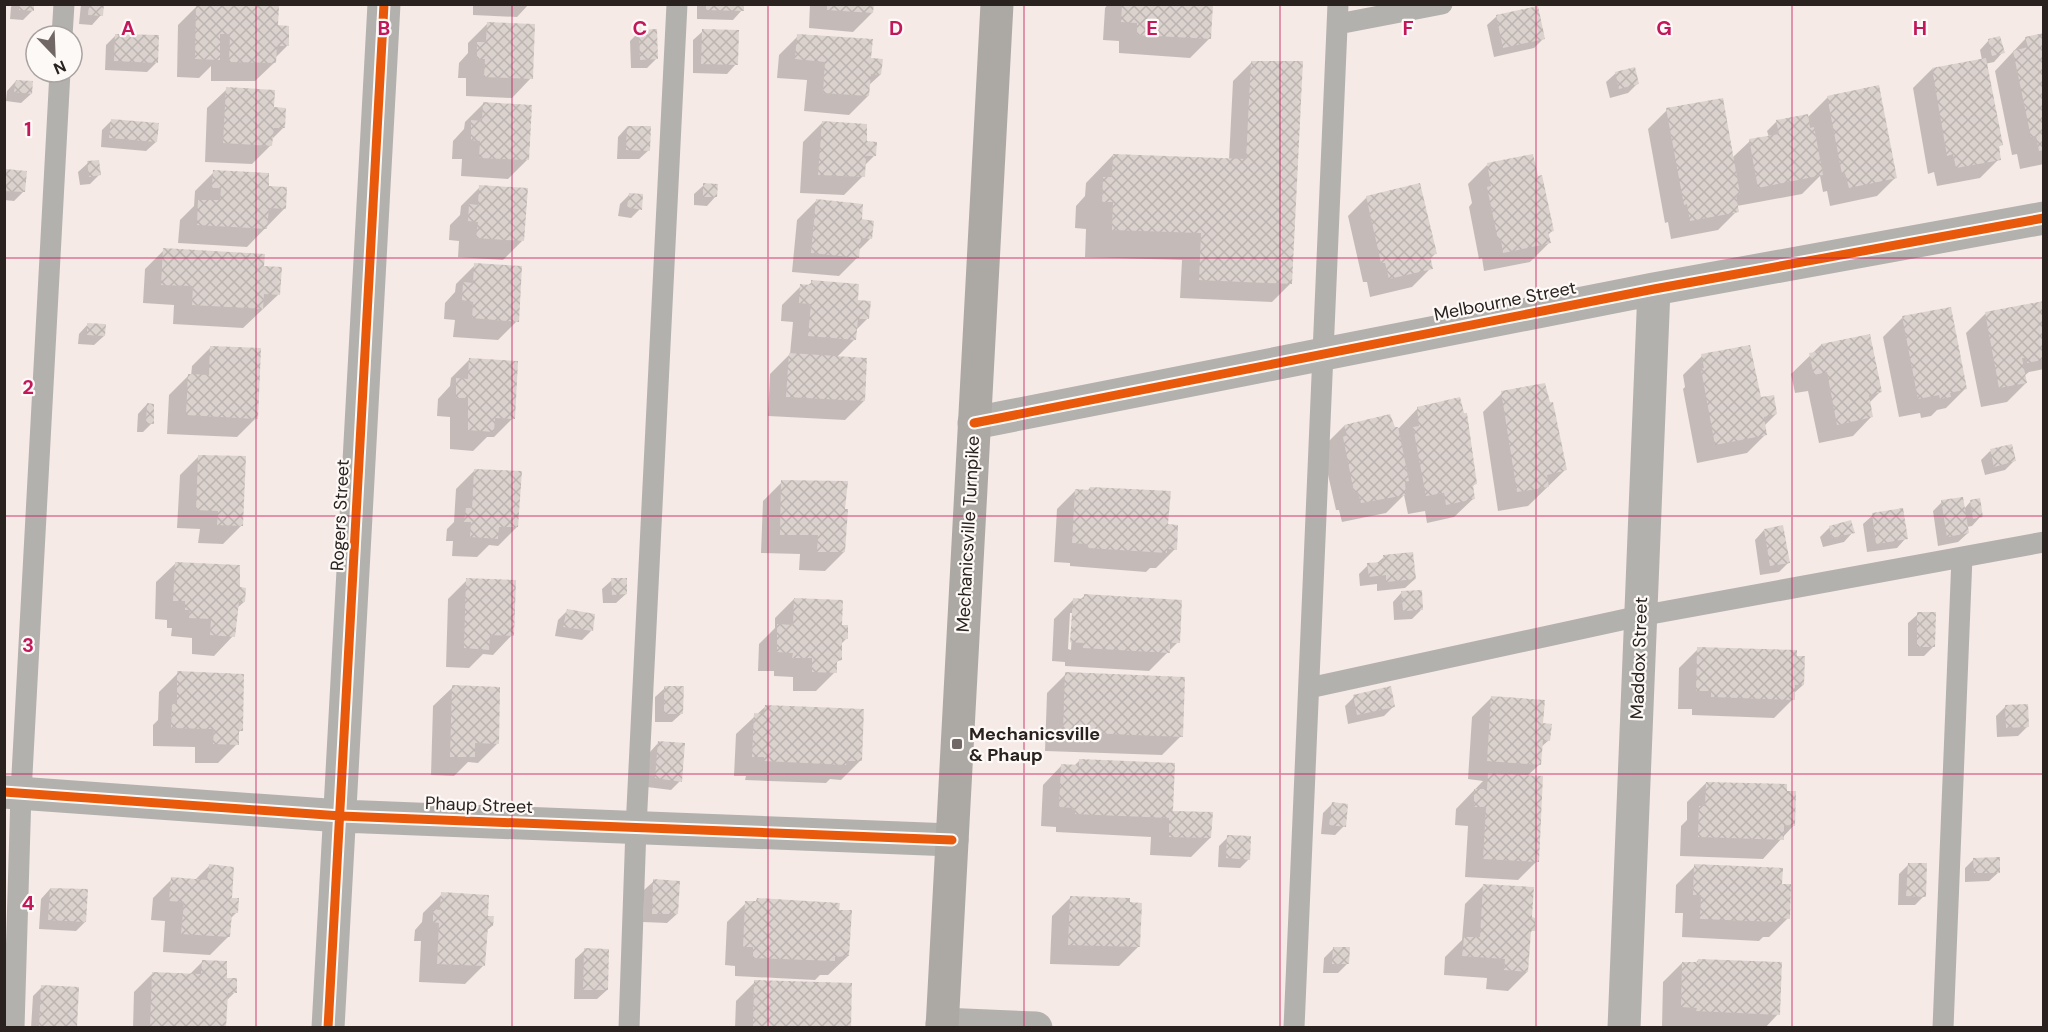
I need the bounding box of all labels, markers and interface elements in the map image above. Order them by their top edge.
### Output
text: A [121,15,135,41]
text: B [378,15,390,41]
text: C [633,15,647,41]
text: D [889,15,903,41]
text: E [1146,15,1158,41]
text: F [1402,15,1414,41]
text: G [1656,15,1672,41]
text: H [1913,15,1927,41]
north arrow [24,24,84,84]
text: N [50,55,69,79]
text: 1 [24,116,32,142]
street label: Melbourne Street [1432,275,1578,327]
text: 2 [22,374,34,400]
street label: Mechanicsville Turnpike [951,435,985,633]
street label: Rogers Street [325,459,355,571]
street label: Maddox Street [1625,596,1653,720]
text: 3 [22,632,34,658]
place label: Mechanicsville & Phaup [969,722,1100,767]
marker: Mechanicsville & Phaup [950,737,964,751]
street label: Phaup Street [425,791,533,819]
text: 4 [22,890,35,916]

